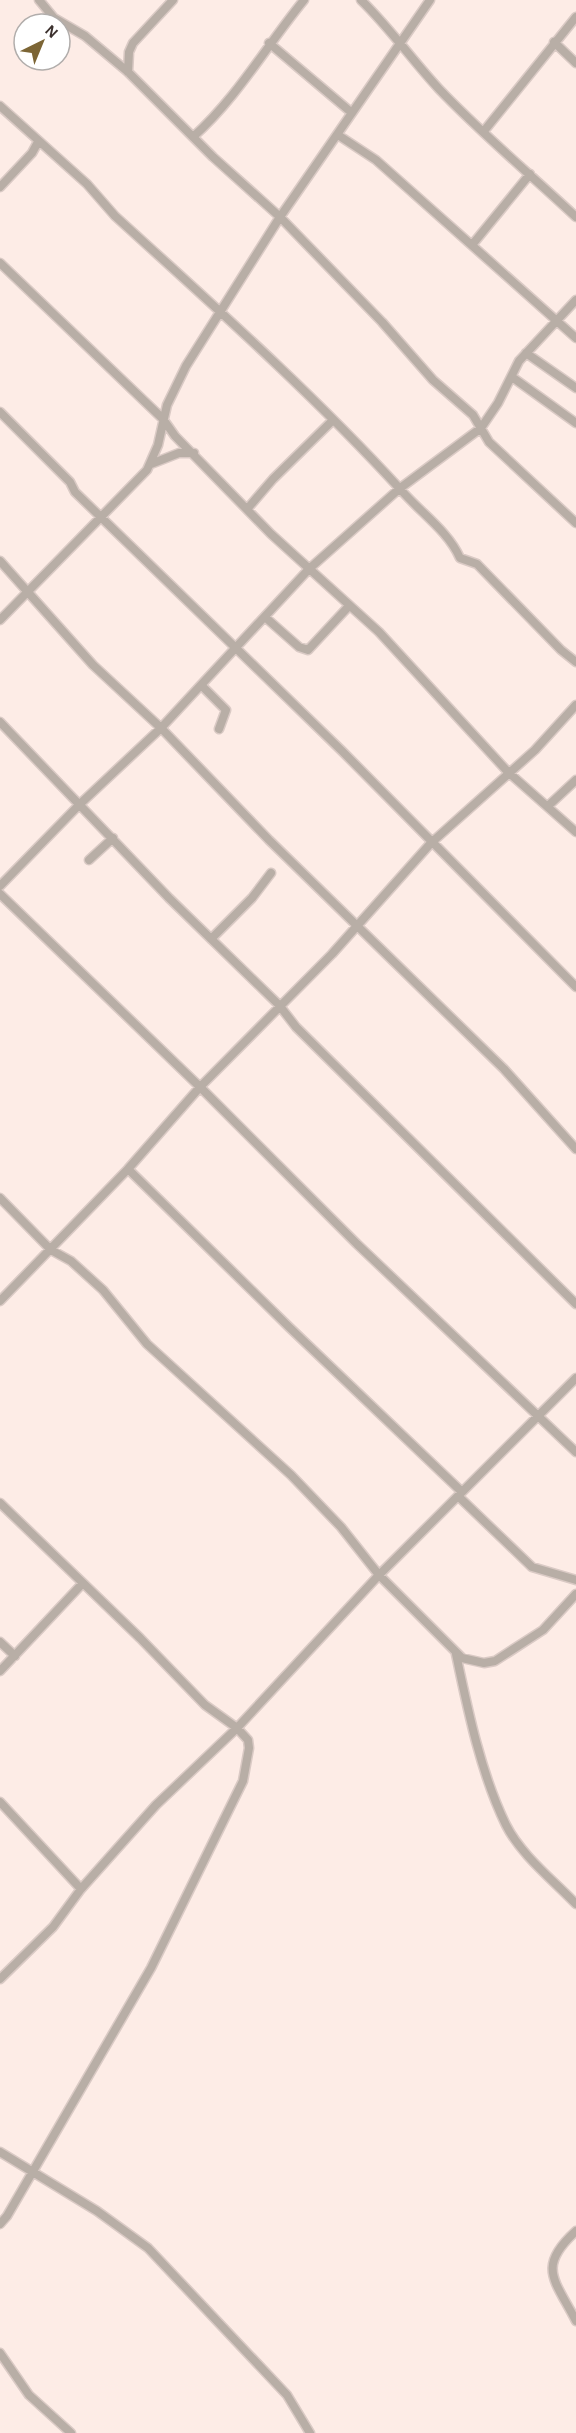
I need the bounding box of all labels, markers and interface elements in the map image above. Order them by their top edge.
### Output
north arrow [12,12,72,72]
text: N [42,22,61,41]

